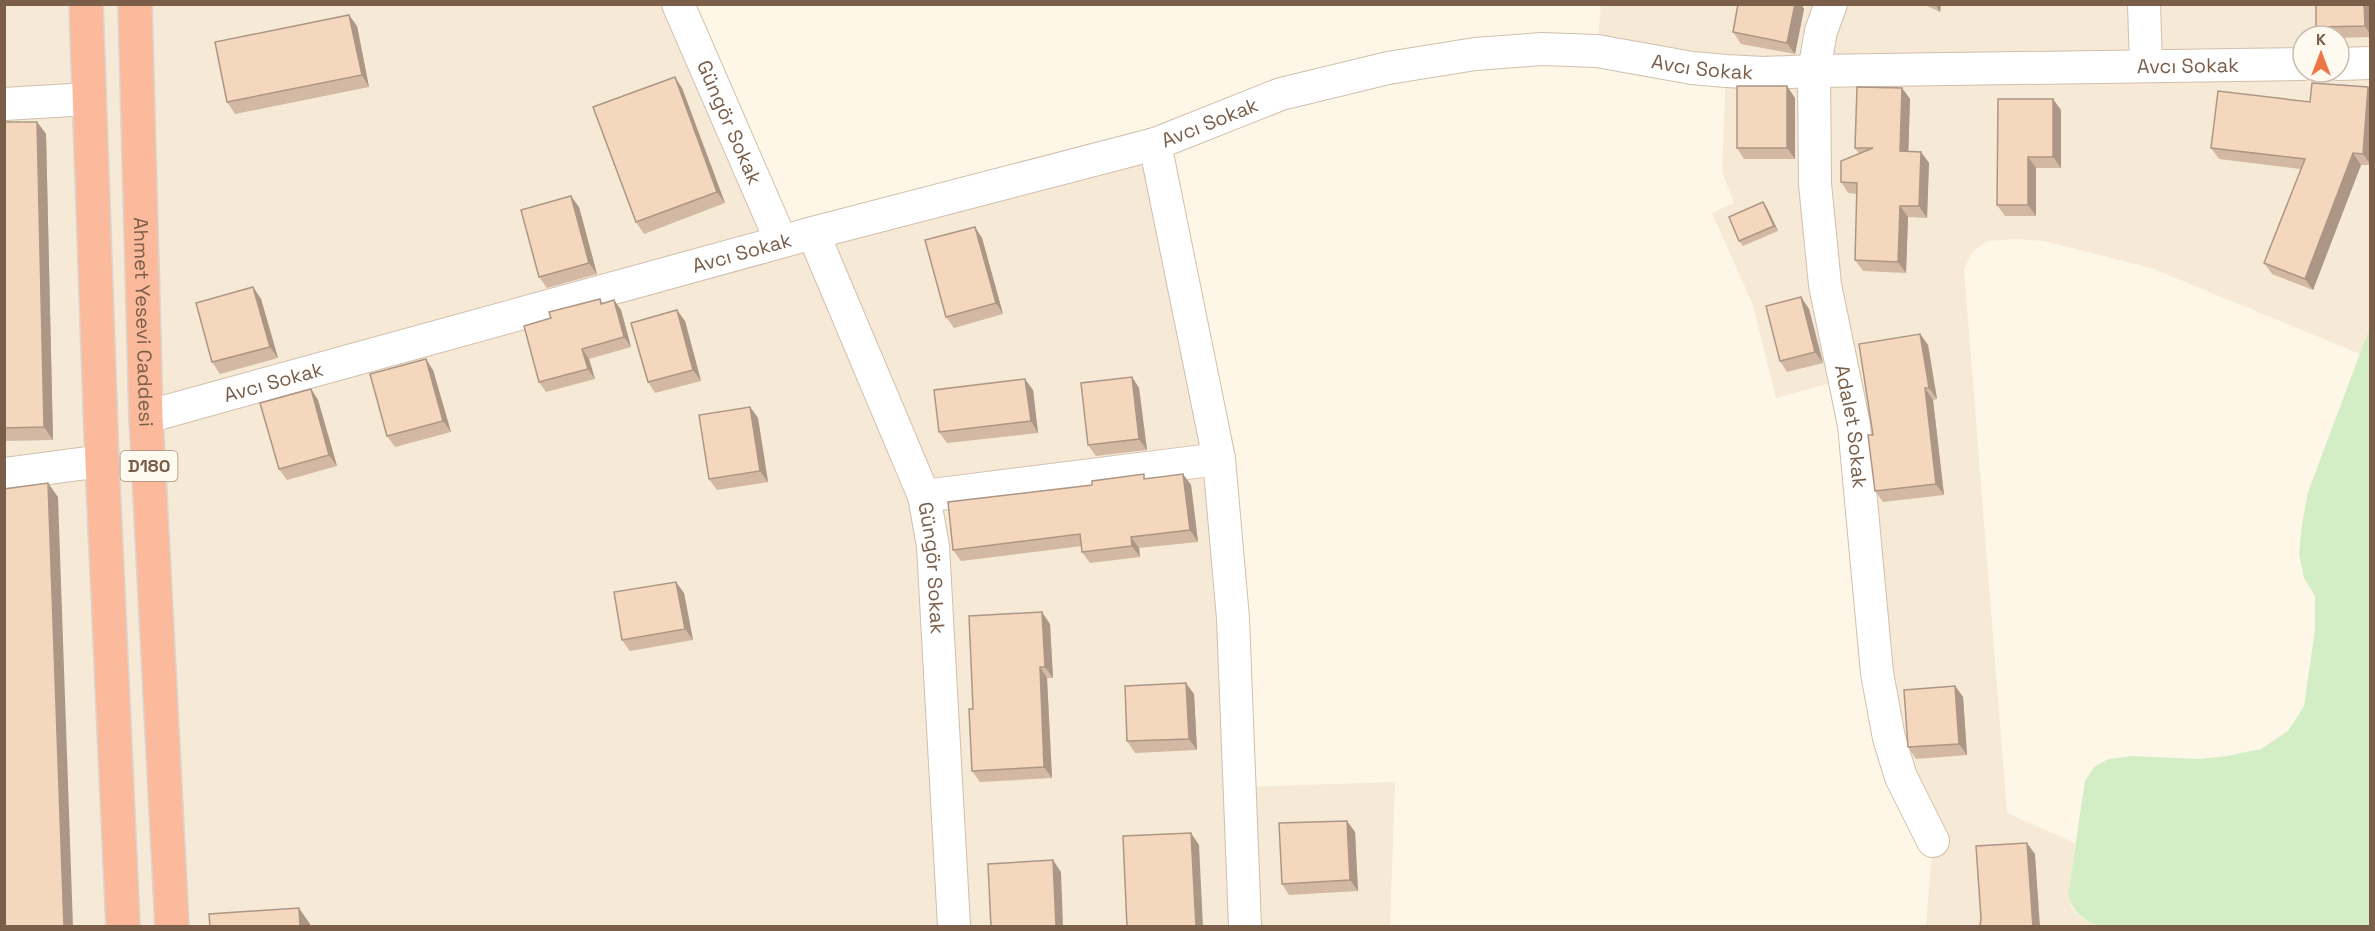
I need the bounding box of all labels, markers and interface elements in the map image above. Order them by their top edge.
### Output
north arrow [2291,24,2351,84]
text: K [2316,29,2326,50]
street label: Avcı Sokak [1649,48,1754,85]
street label: Avcı Sokak [2137,52,2239,79]
street label: Güngör Sokak [691,56,768,189]
street label: Avcı Sokak [1157,91,1262,153]
street label: Ahmet Yesevi Caddesi [128,217,159,427]
street label: Avcı Sokak [689,226,795,279]
street label: Avcı Sokak [221,356,326,408]
street label: Adalet Sokak [1829,362,1873,490]
road number: D180 [120,451,178,481]
street label: Güngör Sokak [912,500,951,635]

